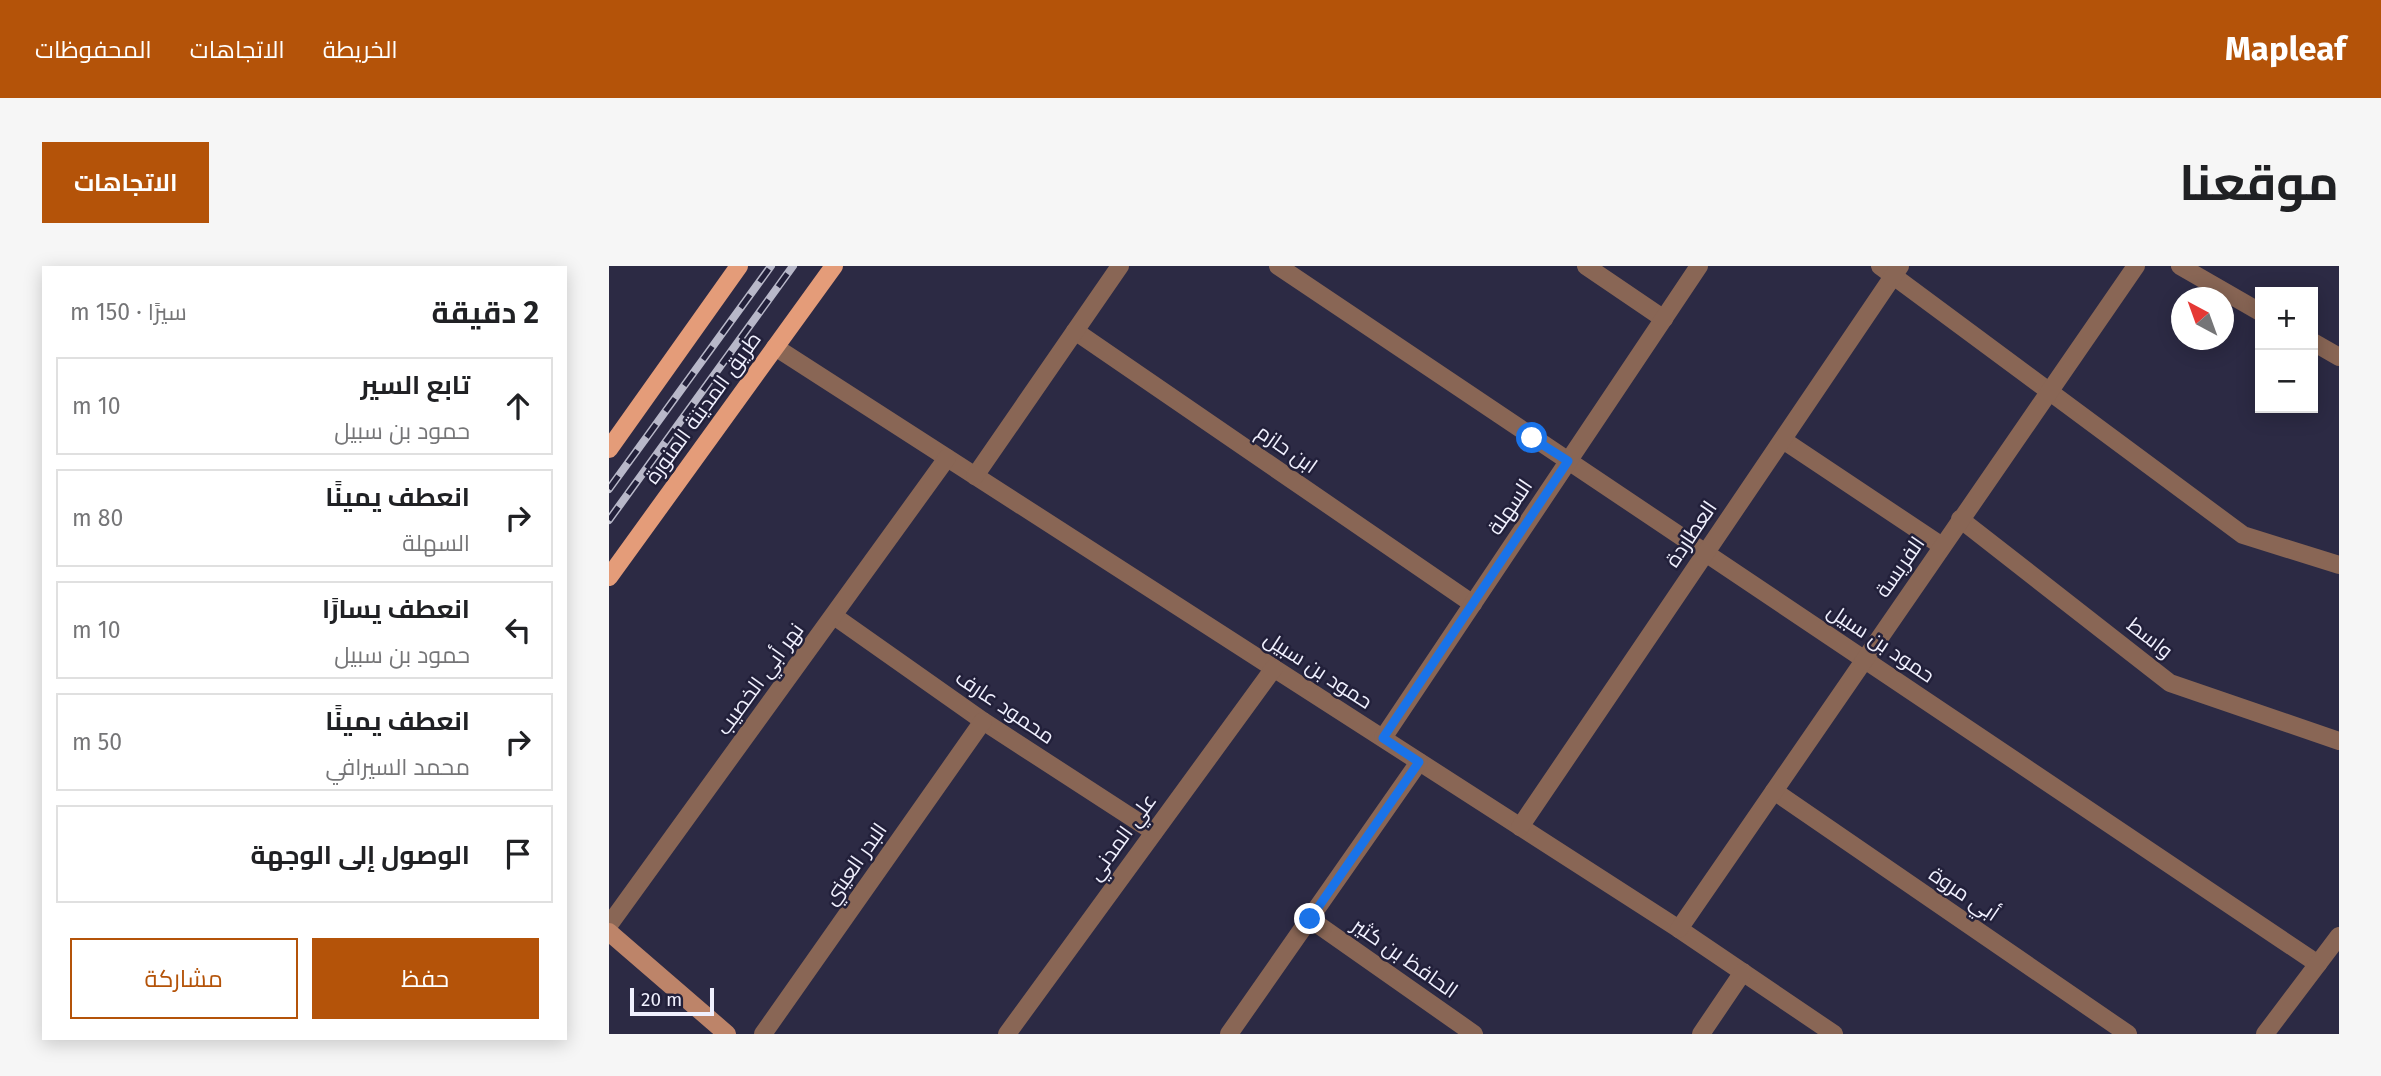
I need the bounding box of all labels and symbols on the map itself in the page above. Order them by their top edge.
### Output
north arrow [2171,287,2234,350]
street label: طريق المدينة المنورة [639,327,767,489]
street label: ابن حازم [1251,419,1322,480]
route start [1516,422,1547,453]
street label: السهلة [1482,474,1538,540]
street label: العطاردة [1659,496,1723,572]
street label: الفريسة [1870,531,1930,603]
street label: حمود بن سبيل [1822,598,1940,688]
street label: واسط [2122,612,2178,664]
street label: نهر أبي الخصيب [711,618,812,742]
street label: حمود بن سبيل [1259,625,1377,715]
street label: محمود عارف [950,664,1060,750]
street label: علي المدني [1082,788,1165,887]
street label: البدر العيني [817,818,895,912]
street label: أبي مروة [1922,861,2004,929]
route end [1294,903,1325,934]
street label: الحافظ بن كثير [1346,912,1463,1004]
scale bar [630,985,714,1017]

